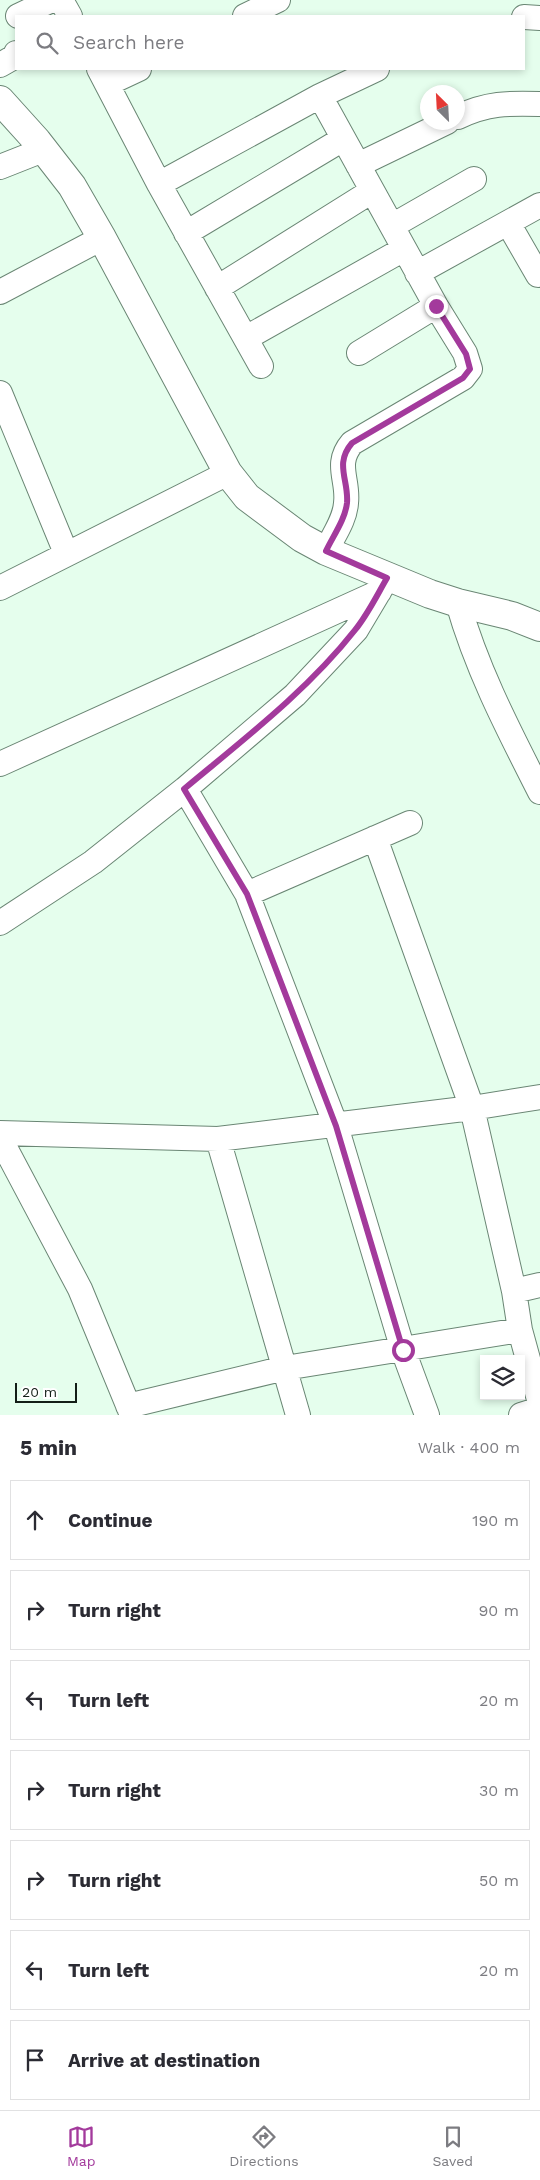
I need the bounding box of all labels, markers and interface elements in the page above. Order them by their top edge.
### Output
search box [15,15,525,70]
icon: search [33,29,61,57]
text: Search here [73,31,184,54]
north arrow [420,85,465,130]
route end [425,295,448,318]
route start [392,1339,415,1362]
map controls [480,1355,525,1400]
button: layers [480,1355,525,1400]
scale bar [15,1380,78,1403]
text: 20 m [22,1384,57,1400]
text: 5 min [20,1435,77,1460]
text: Walk · 400 m [418,1438,520,1457]
icon: ahead [21,1506,49,1534]
text: Continue [68,1509,152,1532]
text: 190 m [472,1511,519,1530]
icon: right [21,1596,49,1624]
text: Turn right [68,1599,161,1622]
text: 90 m [478,1601,519,1620]
icon: left [21,1686,49,1714]
text: Turn left [68,1689,149,1712]
text: 20 m [479,1691,519,1710]
icon: right [21,1776,49,1804]
text: Turn right [68,1779,161,1802]
text: 30 m [479,1781,519,1800]
icon: right [21,1866,49,1894]
text: Turn right [68,1869,161,1892]
text: 50 m [479,1871,519,1890]
icon: left [21,1956,49,1984]
text: Turn left [68,1959,149,1982]
text: 20 m [479,1961,519,1980]
icon: arrive [21,2046,49,2074]
text: Arrive at destination [68,2049,260,2072]
tab: Map [67,2123,96,2169]
tab: Directions [229,2123,299,2169]
tab: Saved [432,2123,473,2169]

